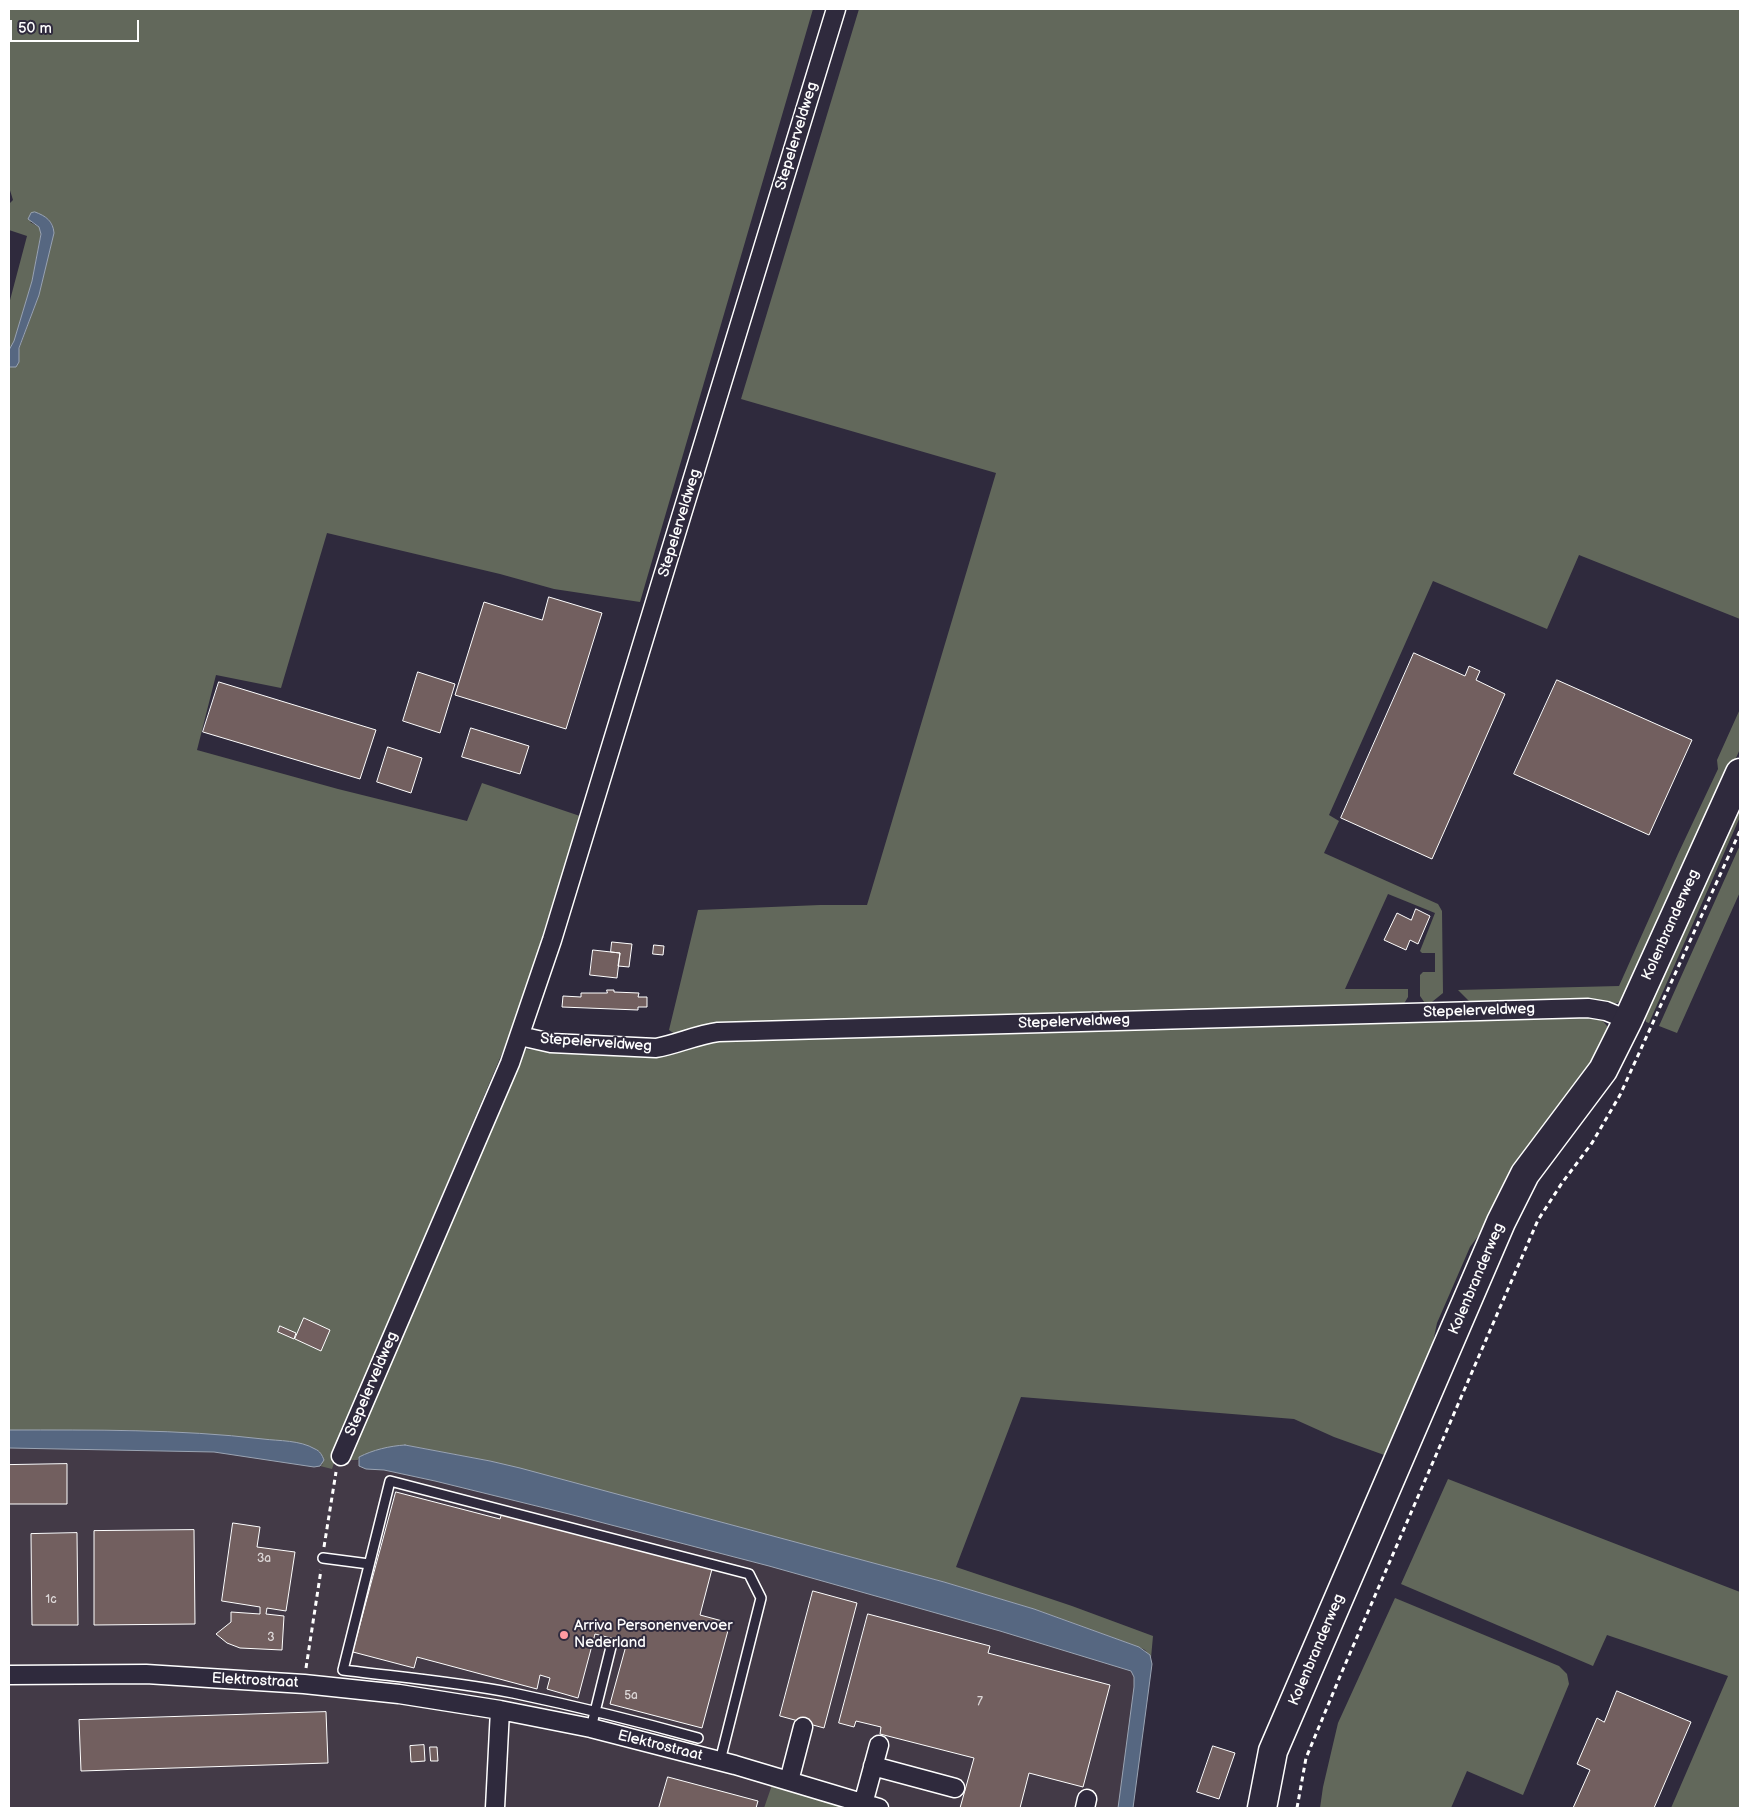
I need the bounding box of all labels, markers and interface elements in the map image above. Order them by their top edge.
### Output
scale bar [12,10,141,42]
text: 50 m [18,19,52,38]
street label: Stepelerveldweg [772,80,822,192]
street label: Stepelerveldweg [655,467,705,579]
street label: Kolenbranderweg [1638,867,1704,983]
street label: Stepelerveldweg [1423,1000,1535,1022]
street label: Stepelerveldweg [1018,1011,1130,1033]
street label: Stepelerveldweg [540,1030,652,1056]
street label: Kolenbranderweg [1445,1220,1509,1338]
street label: Stepelerveldweg [342,1329,402,1439]
house number: 3a [257,1552,271,1566]
street label: Kolenbranderweg [1285,1591,1349,1709]
house number: 1c [45,1593,57,1607]
place label: Arriva Personenvervoer Nederland [574,1617,733,1652]
marker: Arriva Personenvervoer Nederland [558,1629,570,1641]
house number: 3 [267,1631,275,1645]
street label: Elektrostraat [211,1670,299,1692]
house number: 5a [624,1689,638,1703]
house number: 7 [977,1695,983,1709]
street label: Elektrostraat [616,1727,704,1765]

